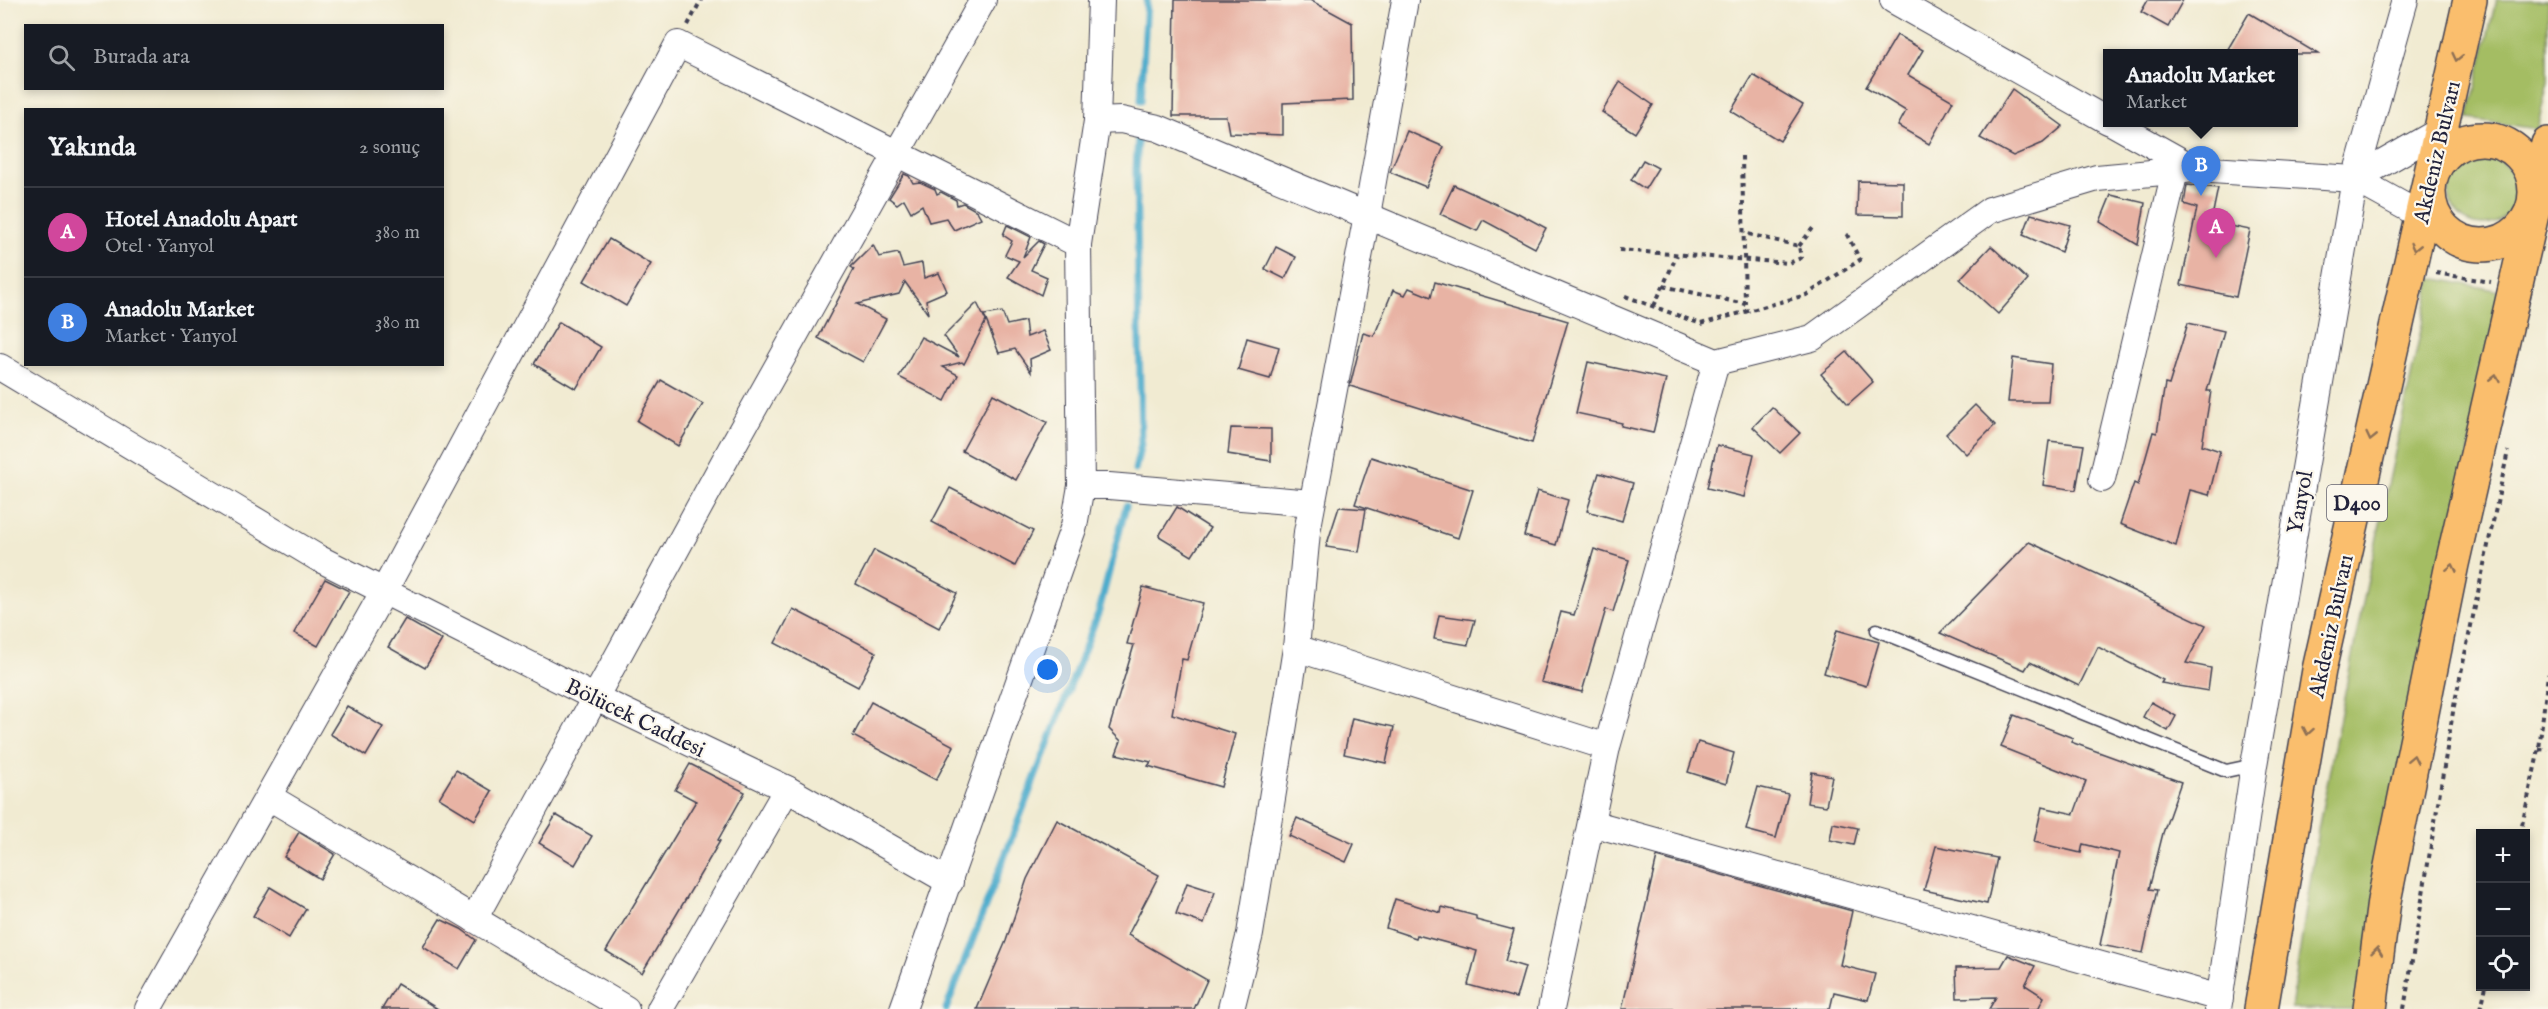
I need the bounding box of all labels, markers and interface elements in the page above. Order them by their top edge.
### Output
search box [24,24,444,90]
icon: search [45,41,78,74]
text: Burada ara [93,43,190,71]
popup [2103,49,2298,127]
one-way arrow [2452,52,2465,62]
text: Anadolu Market [2126,62,2275,90]
street label: Akdeniz Bulvarı [2408,78,2468,228]
text: Market [2126,90,2187,115]
text: Yakında [48,131,136,164]
text: 2 sonuç [359,135,420,160]
pin: B [2182,146,2220,196]
text: Hotel Anadolu Apart [105,206,298,234]
pin: A [2196,208,2236,258]
text: A [61,220,74,245]
text: 380 m [375,220,420,245]
text: Otel · Yanyol [105,234,214,259]
one-way arrow [2409,242,2422,252]
text: Anadolu Market [105,296,254,324]
text: B [61,310,74,335]
text: 380 m [375,310,420,335]
text: Market · Yanyol [105,324,237,349]
one-way arrow [2487,373,2500,383]
one-way arrow [2366,432,2379,442]
street label: Yanyol [2282,469,2320,536]
road number: D400 [2327,485,2387,521]
street label: Akdeniz Bulvarı [2303,552,2361,702]
one-way arrow [2445,564,2458,574]
your location [1033,655,1062,684]
street label: Bölücek Caddesi [561,673,710,765]
one-way arrow [2303,726,2315,735]
one-way arrow [2405,755,2418,765]
map controls [2476,829,2530,991]
button: + [2476,829,2530,883]
button: − [2476,883,2530,937]
button: locate [2476,937,2530,991]
one-way arrow [2371,946,2383,956]

